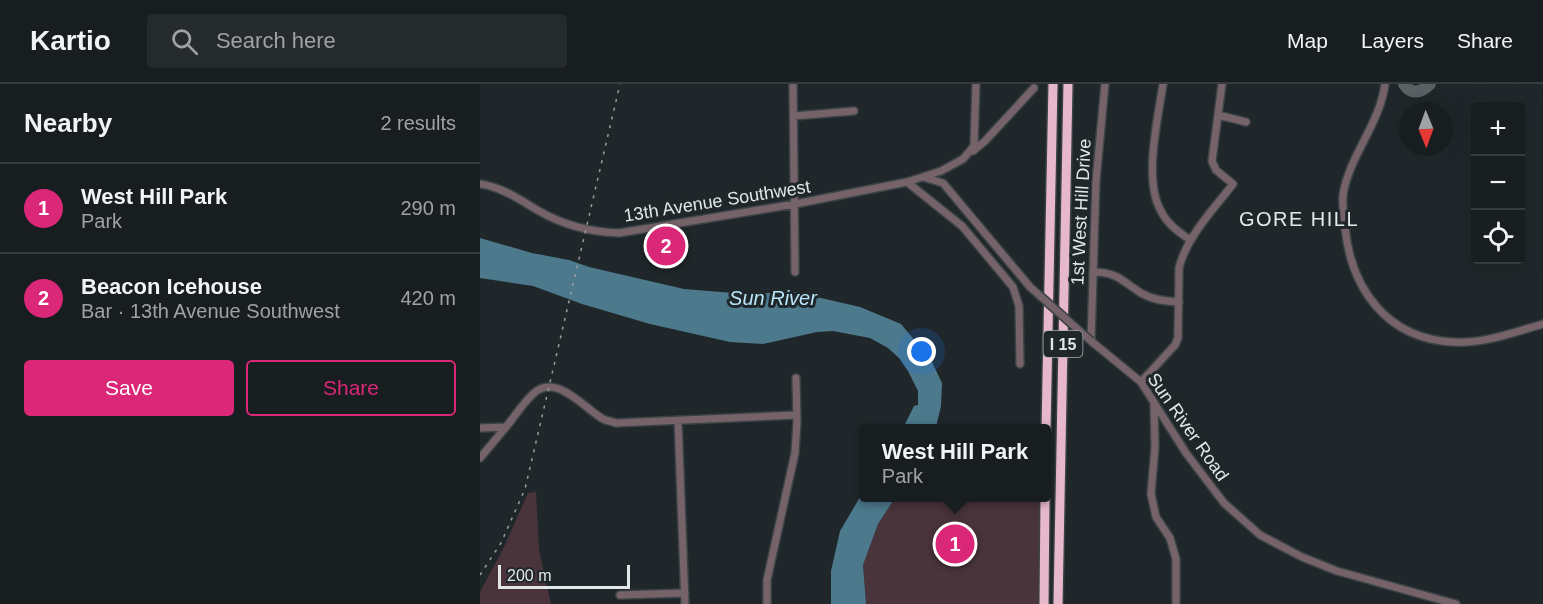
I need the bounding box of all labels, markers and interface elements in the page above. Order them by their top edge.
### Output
search box [147,14,567,68]
text: Kartio [30,25,111,56]
icon: search [168,25,201,58]
text: Search here [216,28,336,53]
text: Map [1287,29,1328,52]
text: Layers [1361,29,1424,52]
text: Share [1457,29,1513,52]
north arrow [1399,102,1453,156]
map controls [1471,102,1525,264]
button: + [1471,102,1525,156]
text: Nearby [24,108,112,138]
text: 2 results [380,112,456,134]
street label: 1st West Hill Drive [1067,138,1095,286]
button: − [1471,156,1525,210]
street label: 13th Avenue Southwest [622,176,812,226]
text: West Hill Park [81,184,227,209]
text: 1 [38,197,49,219]
text: 290 m [400,197,456,219]
district label: GORE HILL [1239,208,1359,230]
text: Park [81,210,122,232]
button: locate [1471,210,1525,264]
pin: 2 [646,224,686,268]
text: Beacon Icehouse [81,274,262,299]
text: 2 [38,287,49,309]
text: 420 m [400,287,456,309]
water label: Sun River [729,287,818,309]
text: Bar · 13th Avenue Southwest [81,300,340,322]
road number: I 15 [1044,331,1082,357]
your location [907,337,936,366]
button: Save [24,360,234,416]
button: Share [246,360,456,416]
street label: Sun River Road [1143,369,1233,485]
popup [859,424,1051,502]
text: West Hill Park [882,439,1028,464]
text: Park [882,465,923,487]
pin: 1 [936,522,974,566]
scale bar [498,562,630,590]
text: 200 m [507,567,551,584]

